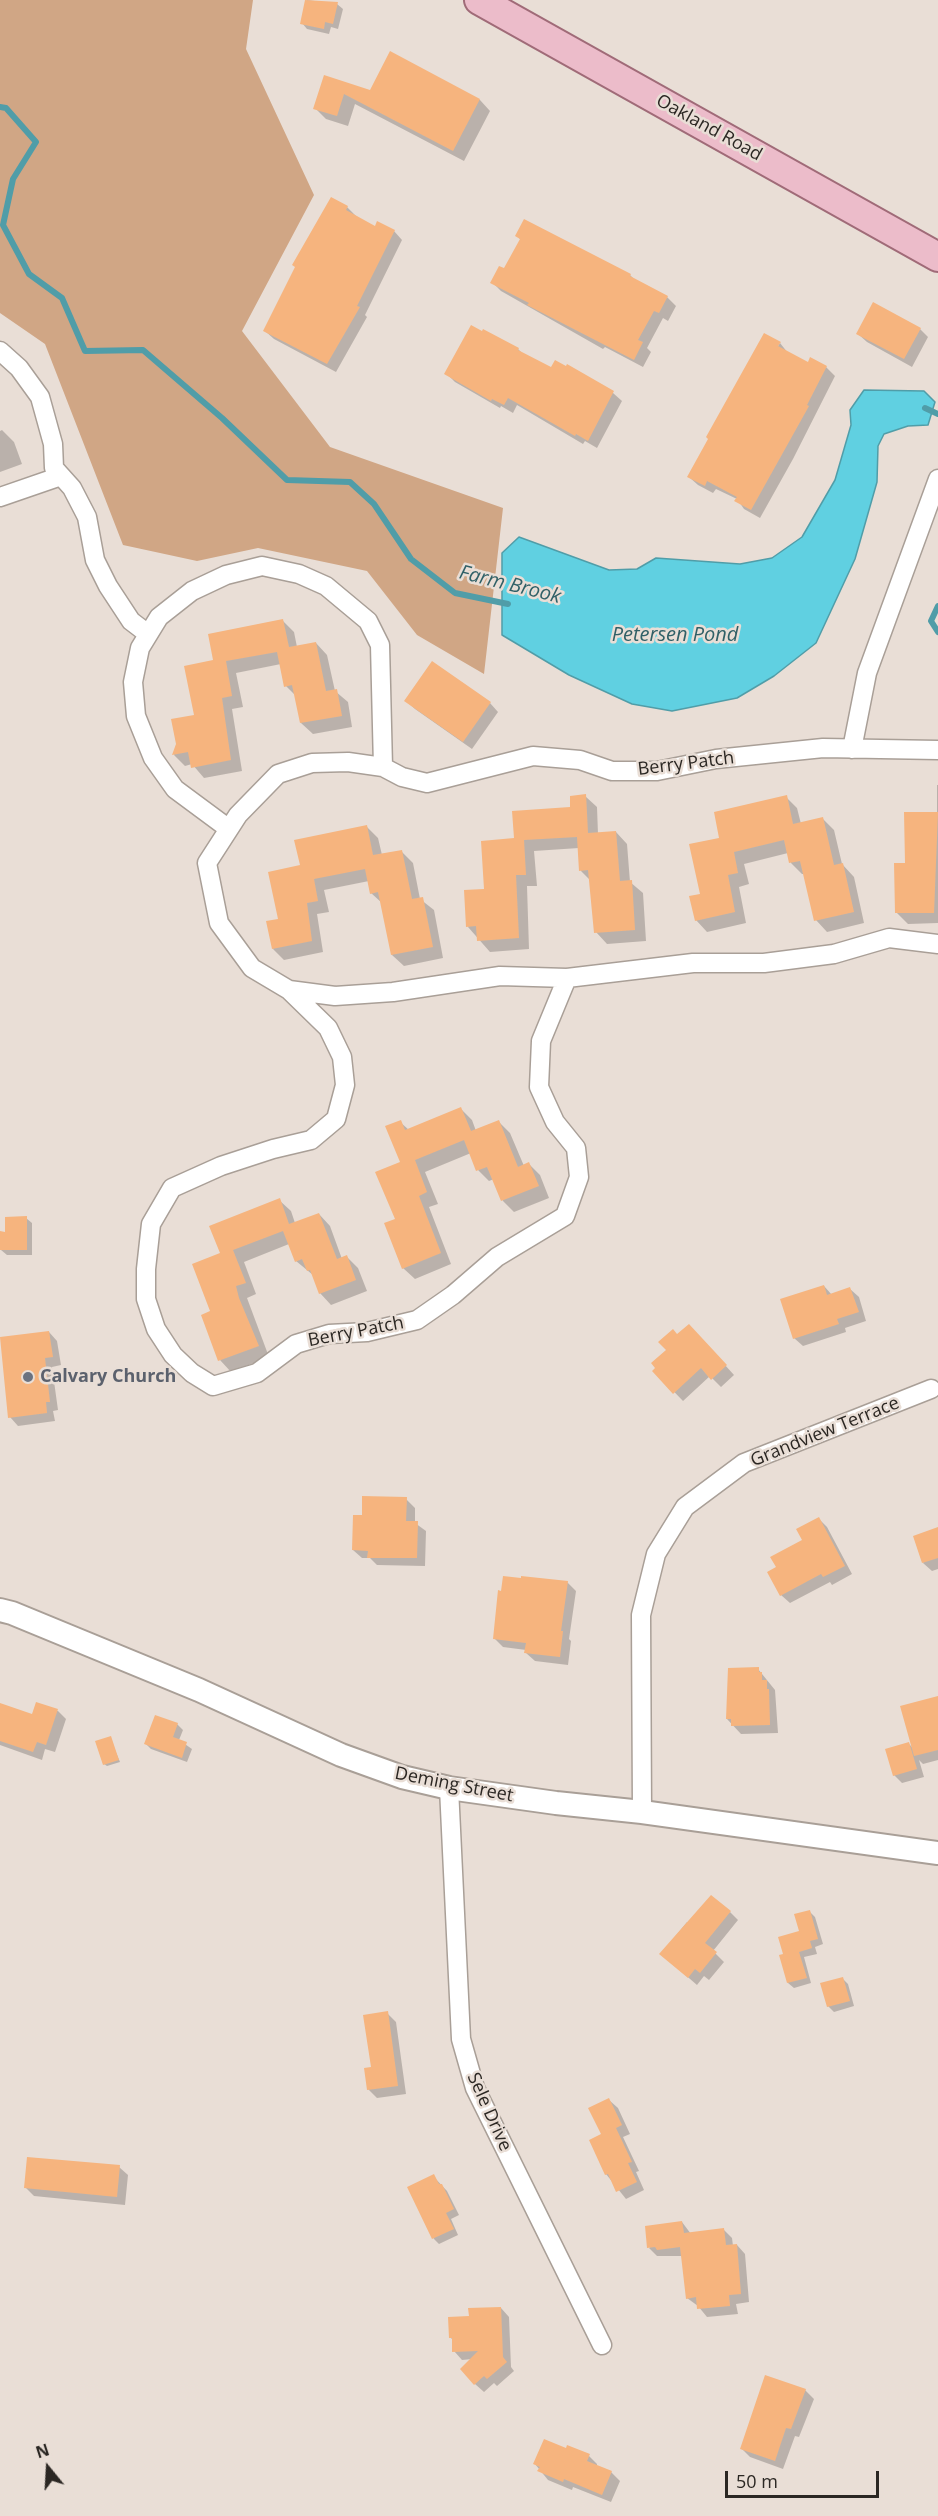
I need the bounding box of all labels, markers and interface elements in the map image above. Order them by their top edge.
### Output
street label: Oakland Road [652,90,766,166]
water label: Farm Brook [457,561,563,609]
water label: Petersen Pond [612,623,738,647]
street label: Berry Patch [637,747,735,781]
street label: Berry Patch [306,1312,406,1352]
place label: Calvary Church [40,1366,176,1388]
marker: Calvary Church [21,1370,35,1384]
street label: Grandview Terrace [748,1392,902,1472]
street label: Deming Street [393,1763,515,1807]
street label: Sele Drive [462,2070,516,2154]
north arrow [18,2438,78,2498]
text: N [33,2438,52,2463]
scale bar [728,2459,882,2497]
text: 50 m [736,2469,778,2493]

